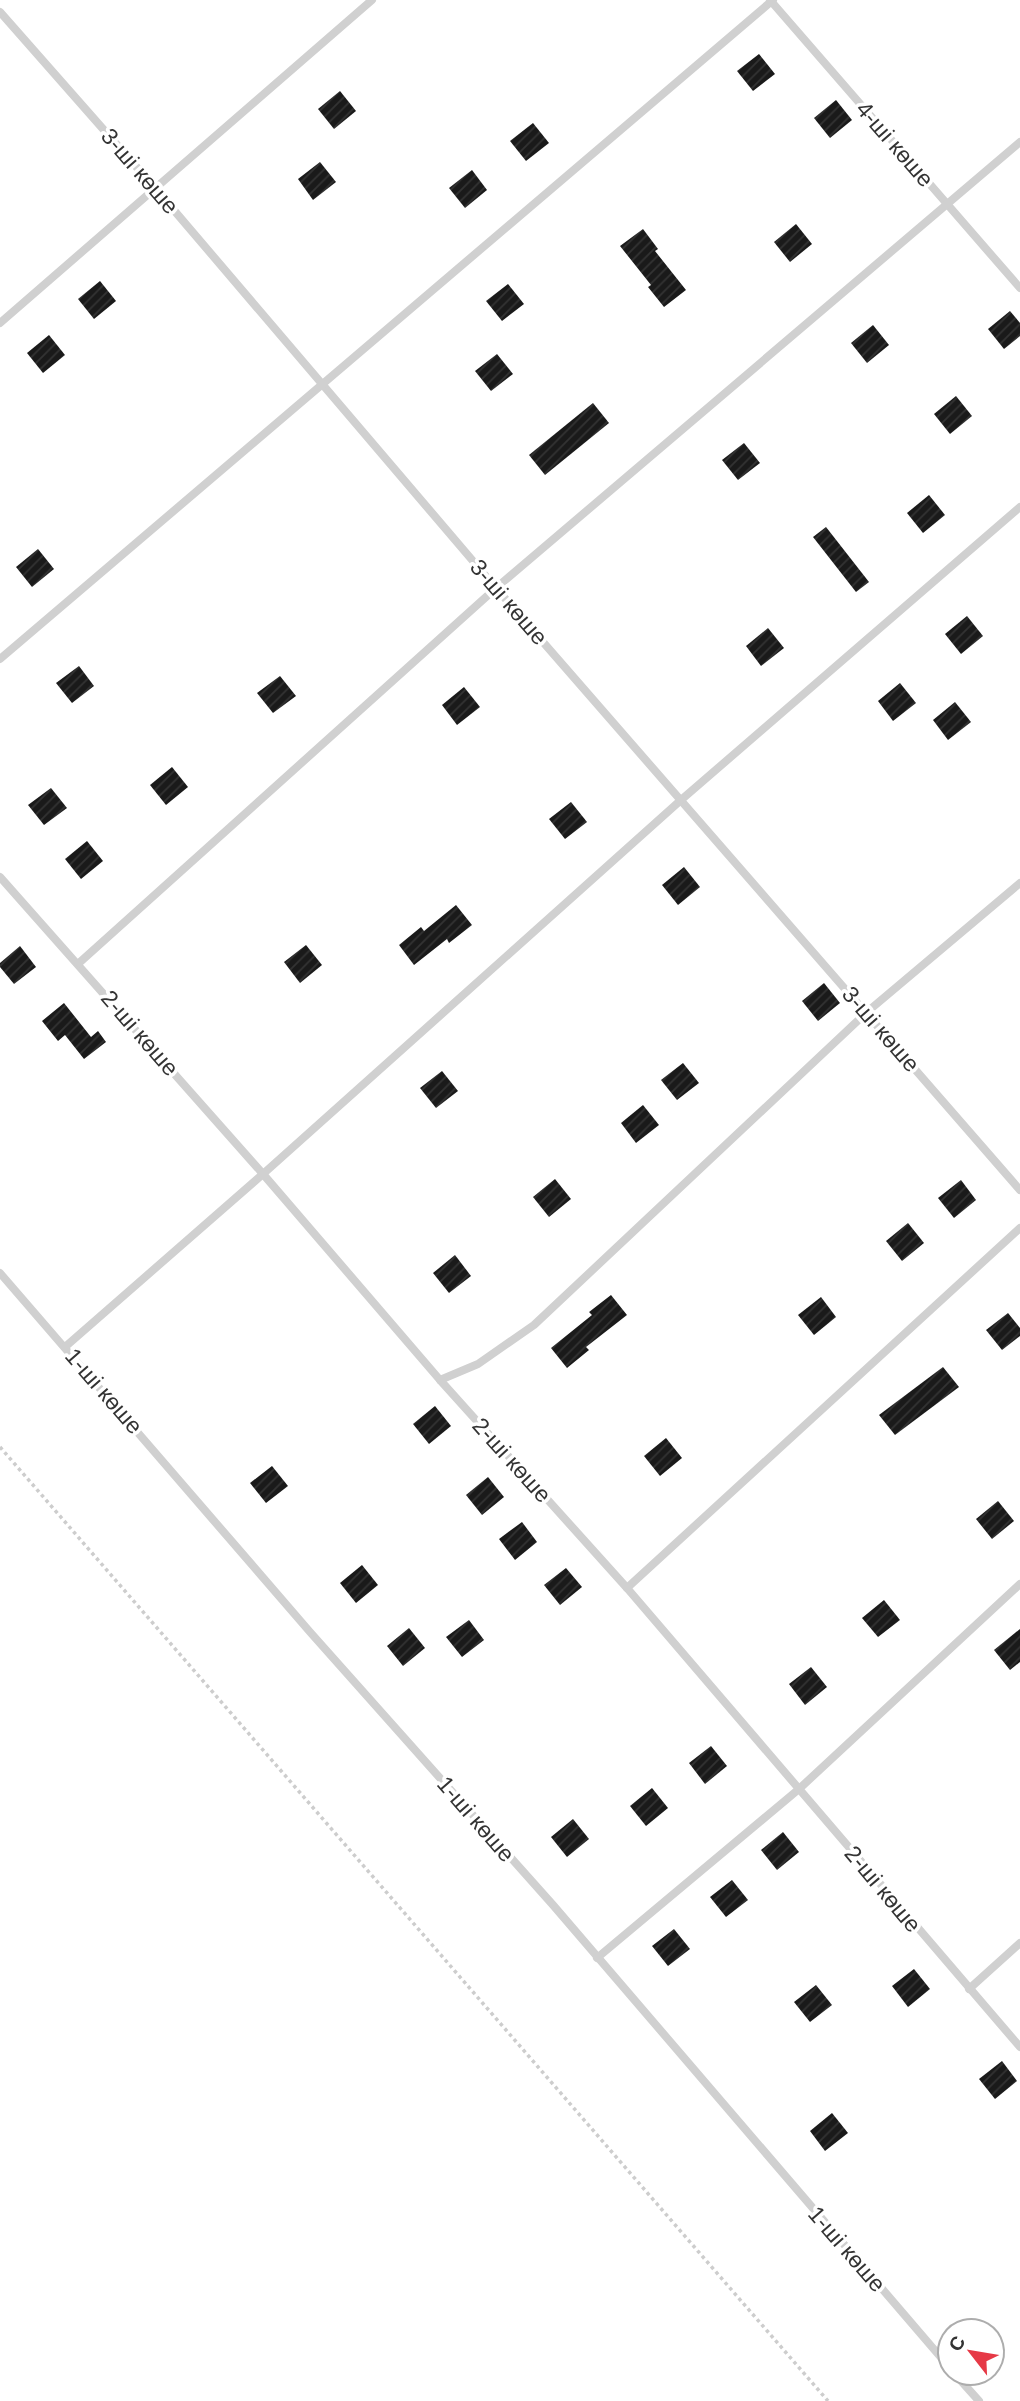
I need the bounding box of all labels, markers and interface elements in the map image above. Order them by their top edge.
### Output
street label: 4-ші көше [851,96,939,192]
street label: 3-ші көше [96,123,184,219]
street label: 3-ші көше [465,554,553,650]
street label: 3-ші көше [837,981,925,1077]
street label: 2-ші көше [96,985,184,1081]
street label: 1-ші көше [60,1343,148,1439]
street label: 2-ші көше [467,1412,557,1508]
street label: 1-ші көше [432,1771,520,1867]
street label: 2-ші көше [839,1841,927,1937]
street label: 1-ші көше [803,2201,891,2297]
north arrow [936,2317,1006,2387]
text: С [944,2332,970,2355]

